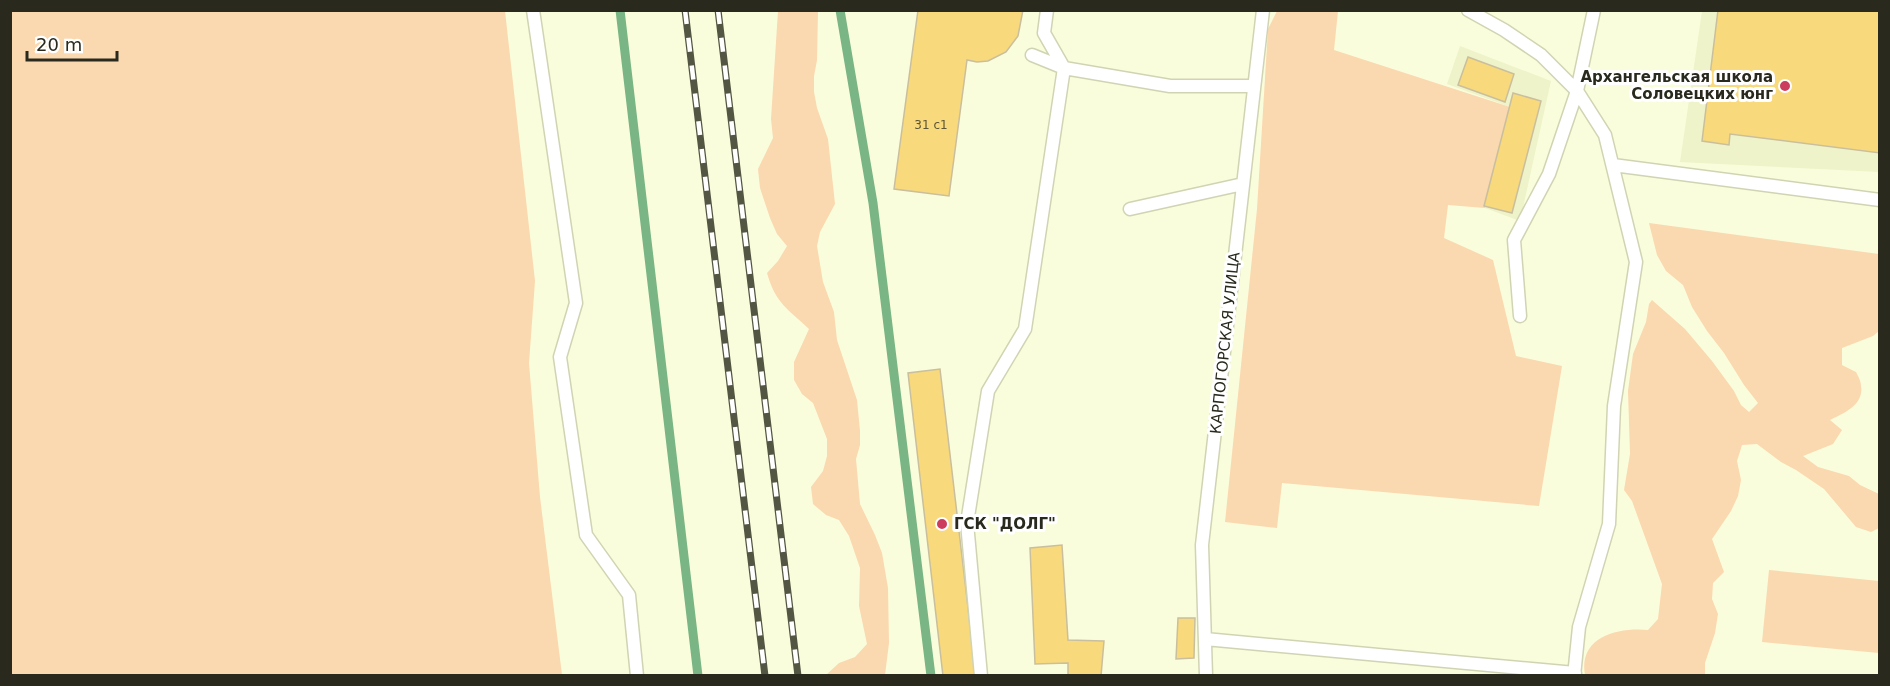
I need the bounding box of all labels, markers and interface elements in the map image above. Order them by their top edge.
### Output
scale bar [27,24,117,62]
text: 20 m [36,34,82,55]
place label: Архангельская школа Соловецких юнг [1580,68,1773,103]
marker: Архангельская школа Соловецких юнг [1778,79,1792,93]
house number: 31 с1 [914,118,948,132]
street label: КАРПОГОРСКАЯ УЛИЦА [1206,250,1244,435]
place label: ГСК "ДОЛГ" [954,515,1056,533]
marker: ГСК "ДОЛГ" [935,517,949,531]

